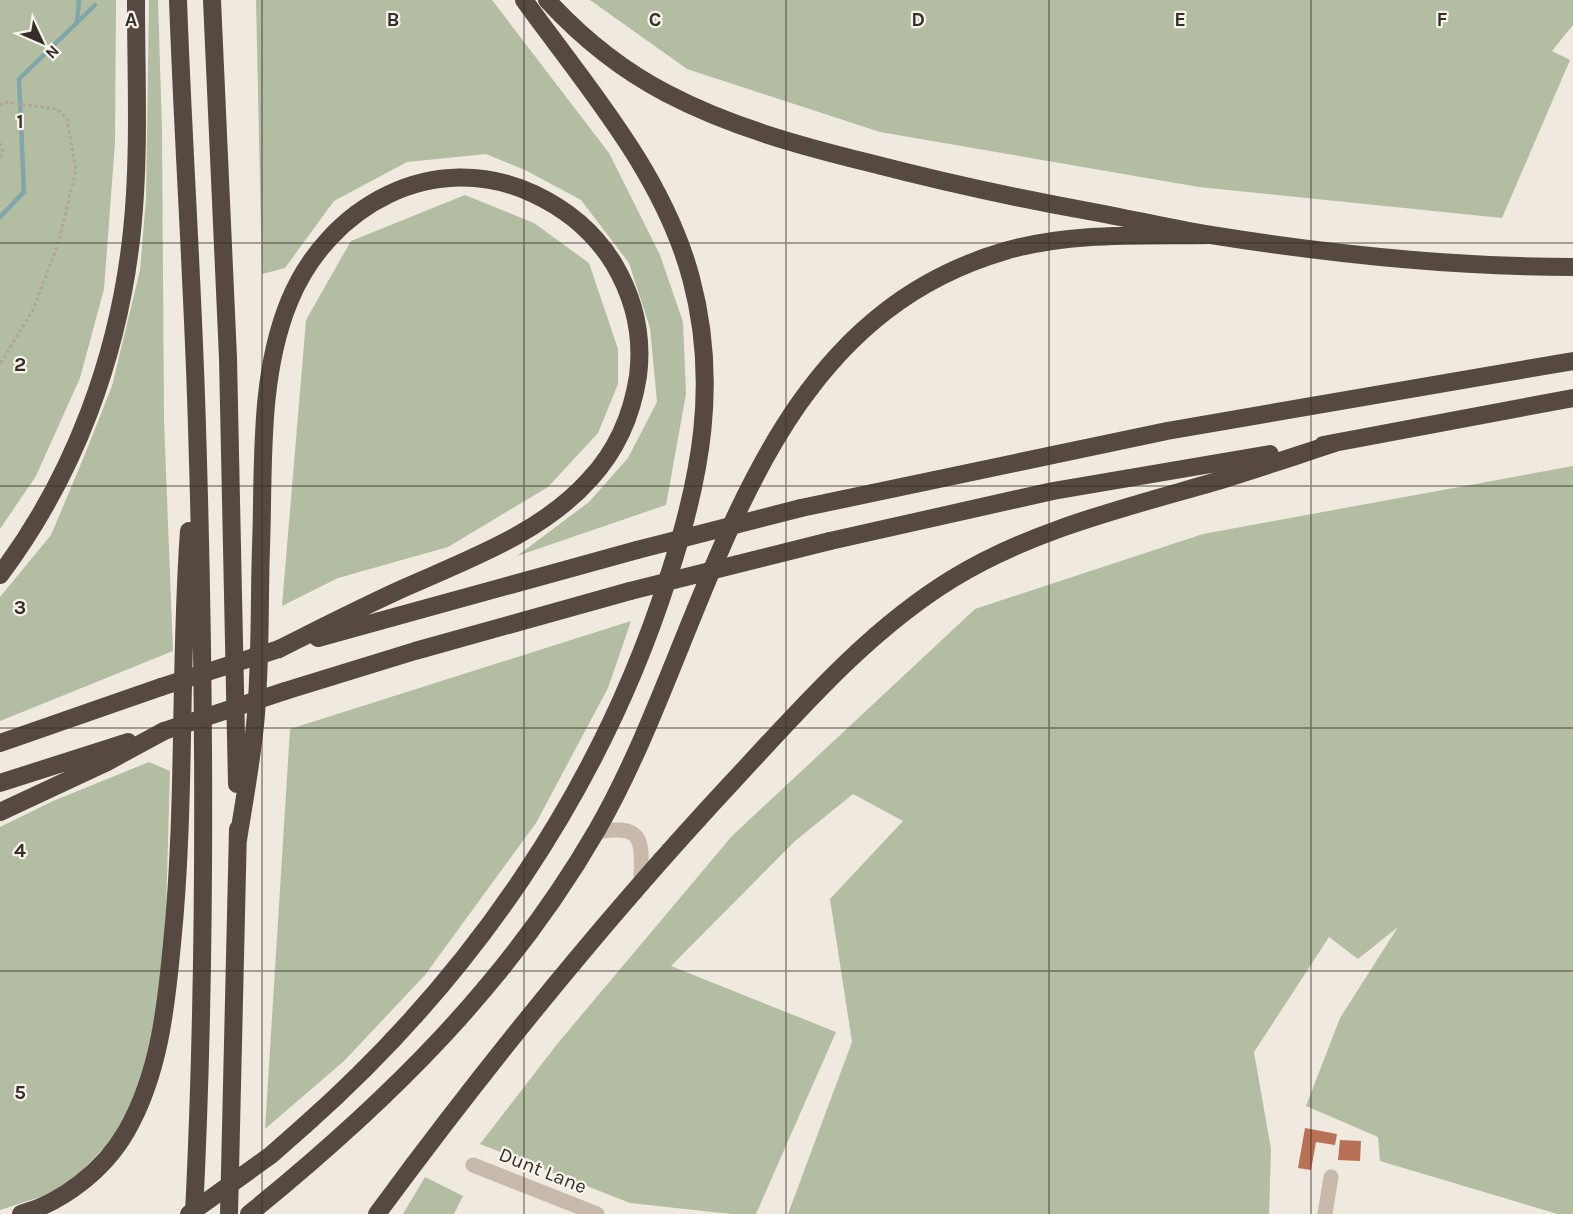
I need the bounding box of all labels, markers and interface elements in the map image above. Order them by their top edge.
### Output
text: A [125,8,138,31]
text: B [387,8,399,31]
text: C [649,8,661,31]
text: D [911,8,925,31]
text: E [1174,8,1186,31]
text: F [1437,8,1448,31]
north arrow [12,12,72,72]
text: N [42,41,63,63]
text: 1 [16,110,24,133]
text: 2 [14,353,26,376]
text: 3 [14,596,26,619]
text: 4 [14,839,26,862]
text: 5 [14,1081,26,1104]
street label: Dunt Lane [496,1143,590,1198]

